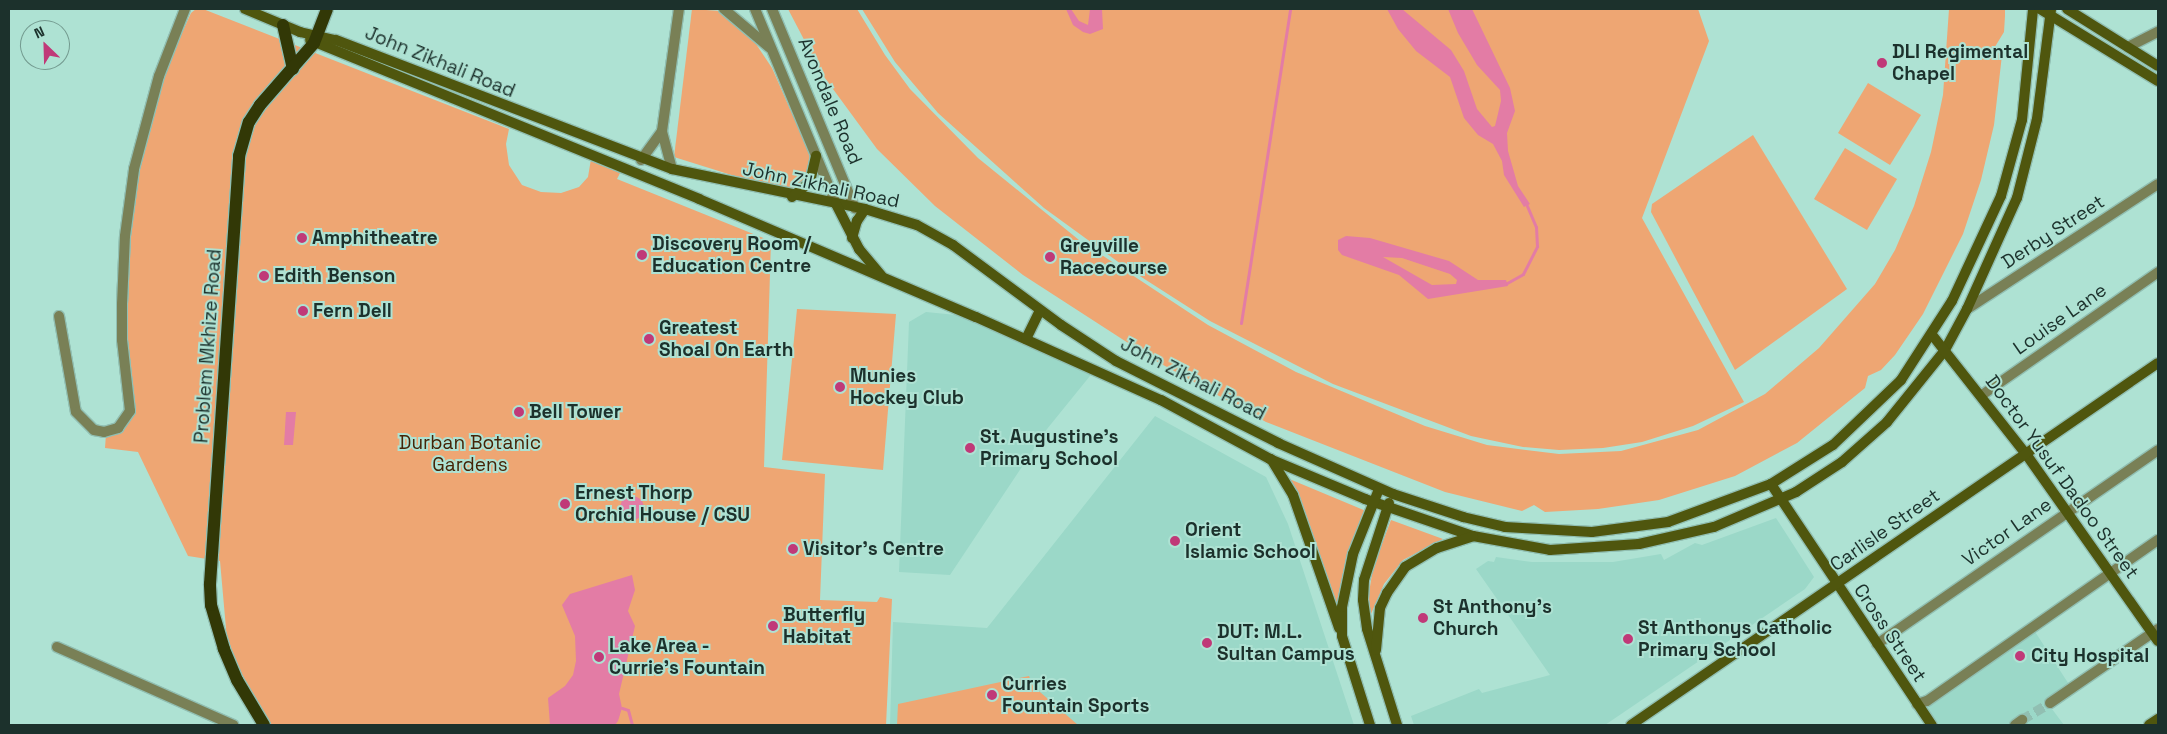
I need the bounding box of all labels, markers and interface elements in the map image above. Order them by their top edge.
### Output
north arrow [20,20,70,70]
street label: John Zikhali Road [362,21,518,103]
text: N [31,22,47,42]
street label: Avondale Road [793,34,867,168]
place label: DLI Regimental Chapel [1892,41,2028,85]
marker: DLI Regimental Chapel [1876,57,1888,69]
street label: John Zikhali Road [740,157,902,213]
street label: Derby Street [1997,190,2109,274]
place label: Amphitheatre [312,227,438,249]
marker: Amphitheatre [296,232,308,244]
place label: Discovery Room / Education Centre [652,233,811,277]
place label: Greyville Racecourse [1060,235,1168,279]
street label: Problem Mkhize Road [190,248,226,444]
marker: Discovery Room / Education Centre [636,249,648,261]
marker: Greyville Racecourse [1044,251,1056,263]
place label: Edith Benson [274,265,395,287]
marker: Edith Benson [258,270,270,282]
street label: Louise Lane [2009,278,2111,360]
place label: Fern Dell [313,300,392,322]
marker: Fern Dell [297,305,309,317]
place label: Greatest Shoal On Earth [659,317,793,361]
marker: Greatest Shoal On Earth [643,333,655,345]
street label: John Zikhali Road [1117,333,1269,425]
place label: Munies Hockey Club [850,365,964,409]
street label: Doctor Yusuf Dadoo Street [1980,371,2144,583]
marker: Munies Hockey Club [834,381,846,393]
place label: Bell Tower [529,401,622,423]
marker: Bell Tower [513,406,525,418]
place label: St. Augustine's Primary School [980,426,1119,470]
park label: Durban Botanic Gardens [399,432,541,476]
marker: St. Augustine's Primary School [964,442,976,454]
place label: Ernest Thorp Orchid House / CSU [575,482,750,526]
street label: Carlisle Street [1826,484,1944,576]
street label: Victor Lane [1958,493,2056,571]
marker: Ernest Thorp Orchid House / CSU [559,498,571,510]
place label: Orient Islamic School [1185,519,1316,563]
marker: Orient Islamic School [1169,535,1181,547]
place label: Visitor's Centre [803,538,944,560]
marker: Visitor's Centre [787,543,799,555]
street label: Cross Street [1849,579,1931,687]
place label: St Anthony's Church [1433,596,1552,640]
place label: Butterfly Habitat [783,604,865,648]
marker: St Anthony's Church [1417,612,1429,624]
place label: St Anthonys Catholic Primary School [1638,617,1832,661]
marker: Butterfly Habitat [767,620,779,632]
place label: DUT: M.L. Sultan Campus [1217,621,1355,665]
marker: St Anthonys Catholic Primary School [1622,633,1634,645]
place label: Lake Area - Currie's Fountain [609,635,765,679]
marker: DUT: M.L. Sultan Campus [1201,637,1213,649]
place label: City Hospital [2031,645,2149,667]
marker: City Hospital [2013,649,2027,663]
marker: Lake Area - Currie's Fountain [593,651,605,663]
place label: Curries Fountain Sports [1002,673,1149,717]
marker: Curries Fountain Sports [986,689,998,701]

